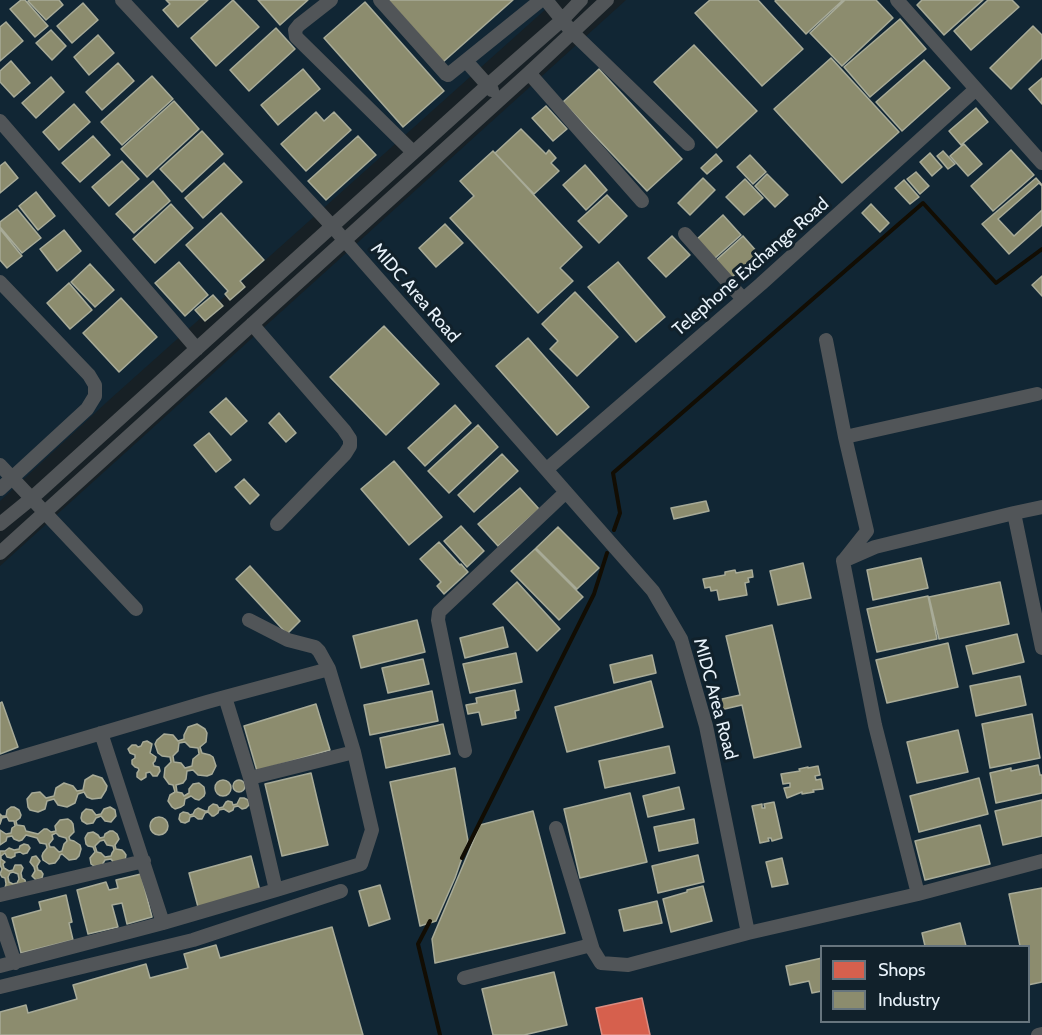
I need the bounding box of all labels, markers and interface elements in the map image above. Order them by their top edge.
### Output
street label: Telephone Exchange Road [668,193,834,341]
street label: MIDC Area Road [366,239,464,347]
street label: MIDC Area Road [688,636,742,762]
legend [820,945,1030,1023]
text: Shops [878,959,926,981]
text: Industry [878,989,940,1011]

